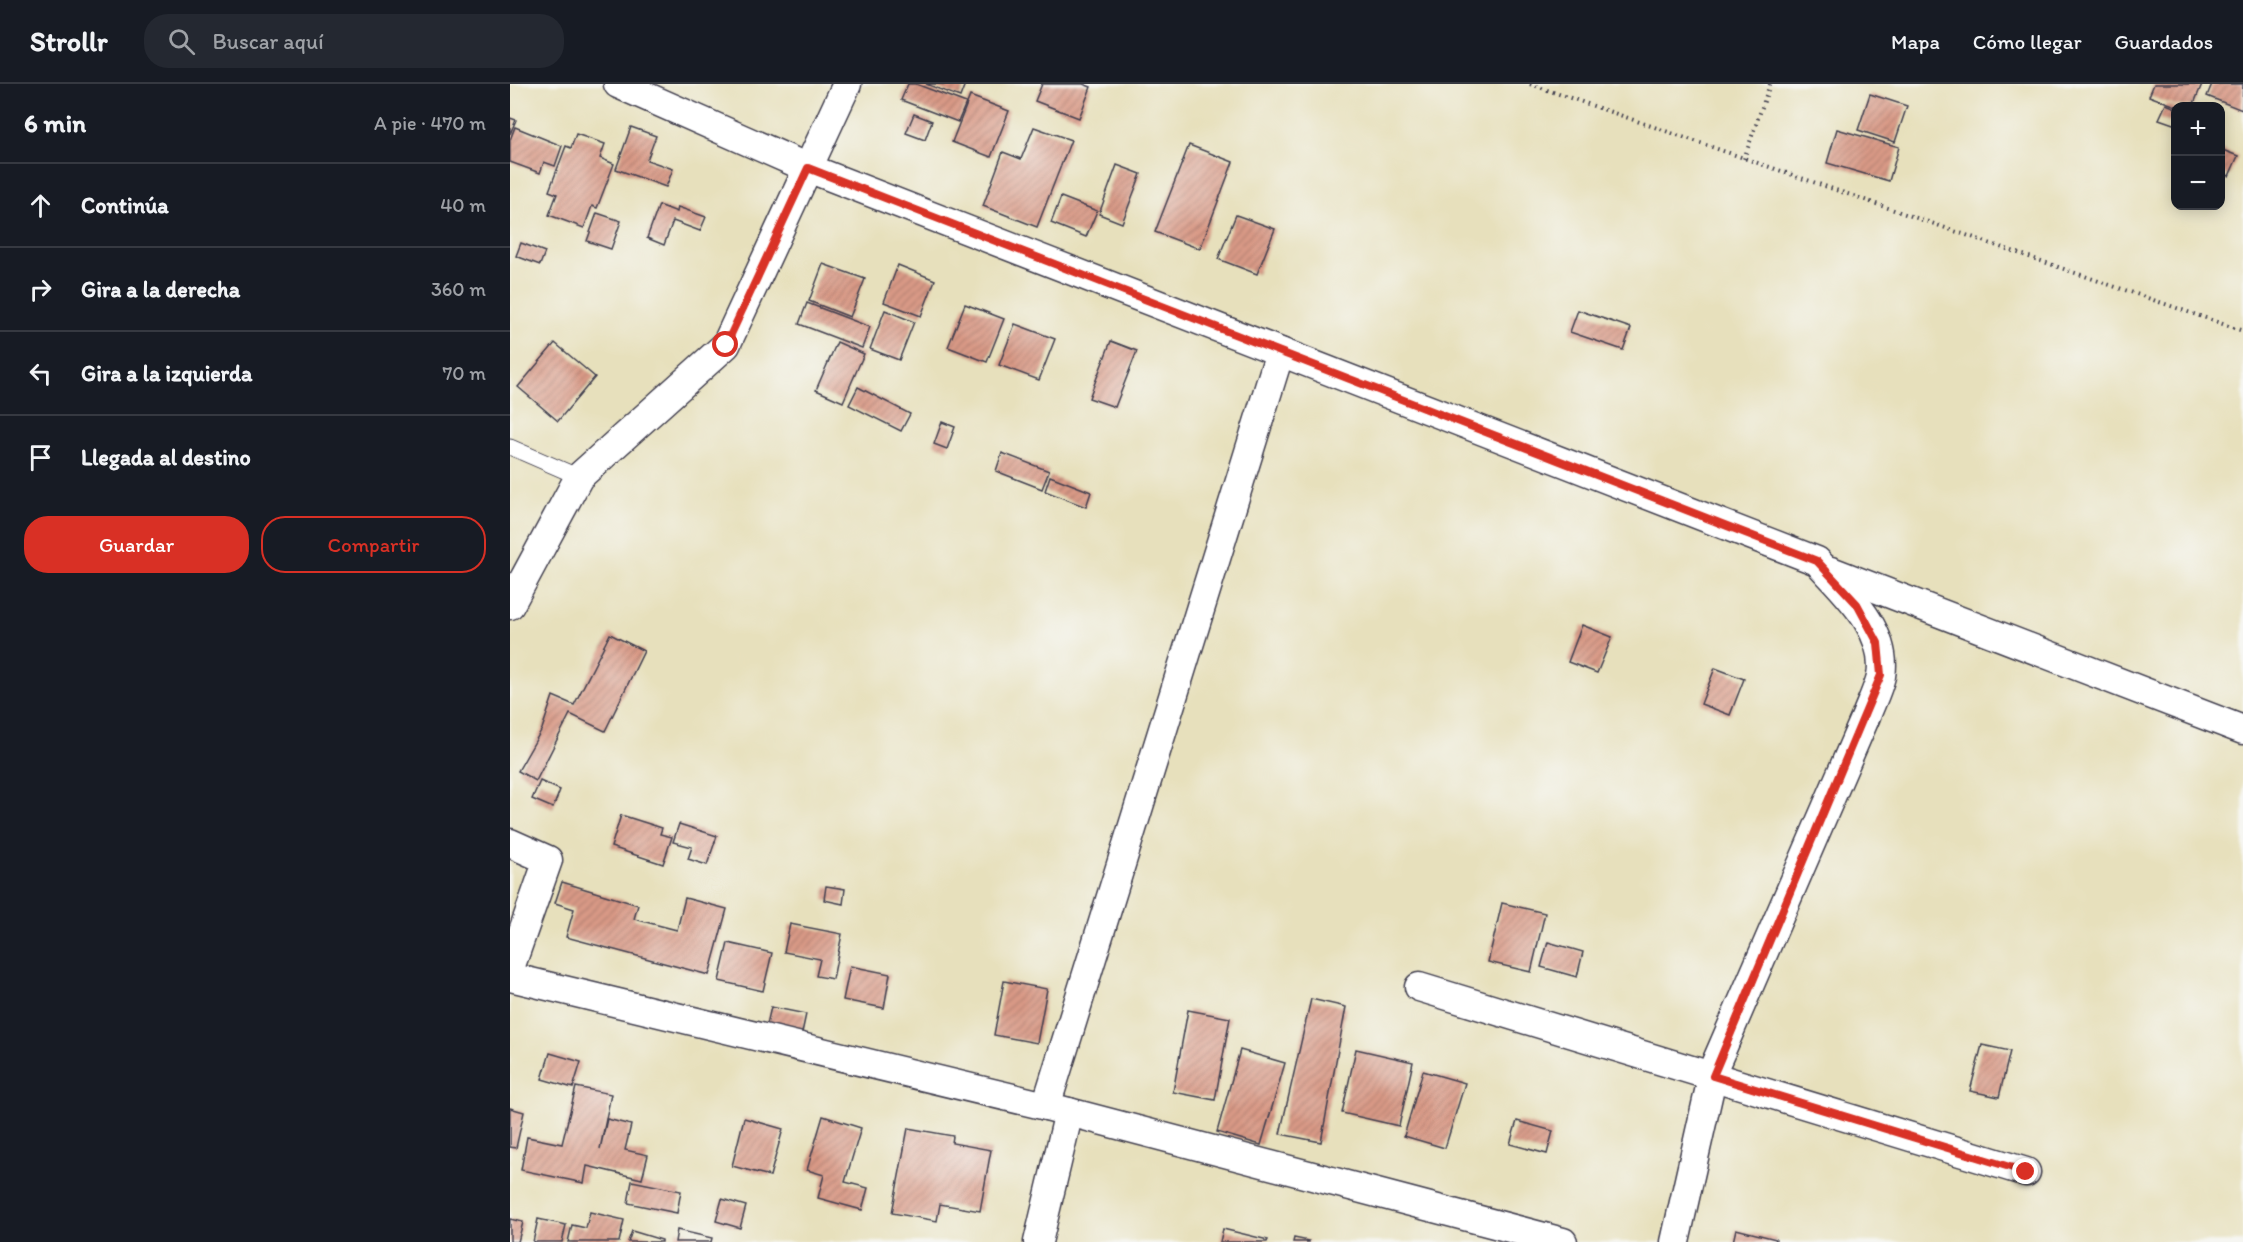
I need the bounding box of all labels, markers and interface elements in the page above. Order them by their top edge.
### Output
search box [144,14,564,68]
text: Strollr [30,24,108,58]
icon: search [165,25,198,58]
text: Buscar aquí [213,28,324,55]
text: Mapa [1891,29,1940,54]
text: Cómo llegar [1973,29,2082,54]
text: Guardados [2115,29,2213,54]
map controls [2171,102,2225,210]
button: + [2171,102,2225,156]
text: 6 min [24,107,86,139]
text: A pie · 470 m [374,111,486,135]
button: − [2171,156,2225,210]
icon: ahead [24,189,57,222]
text: Continúa [81,192,169,219]
text: 40 m [440,193,486,217]
icon: right [24,273,57,306]
text: Gira a la derecha [81,276,240,303]
text: 360 m [431,277,486,301]
route start [712,331,738,357]
icon: left [24,357,57,390]
text: Gira a la izquierda [81,360,252,387]
text: 70 m [442,361,486,385]
icon: arrive [24,441,57,474]
text: Llegada al destino [81,444,251,471]
button: Guardar [24,516,249,573]
button: Compartir [261,516,486,573]
route end [2012,1158,2038,1184]

